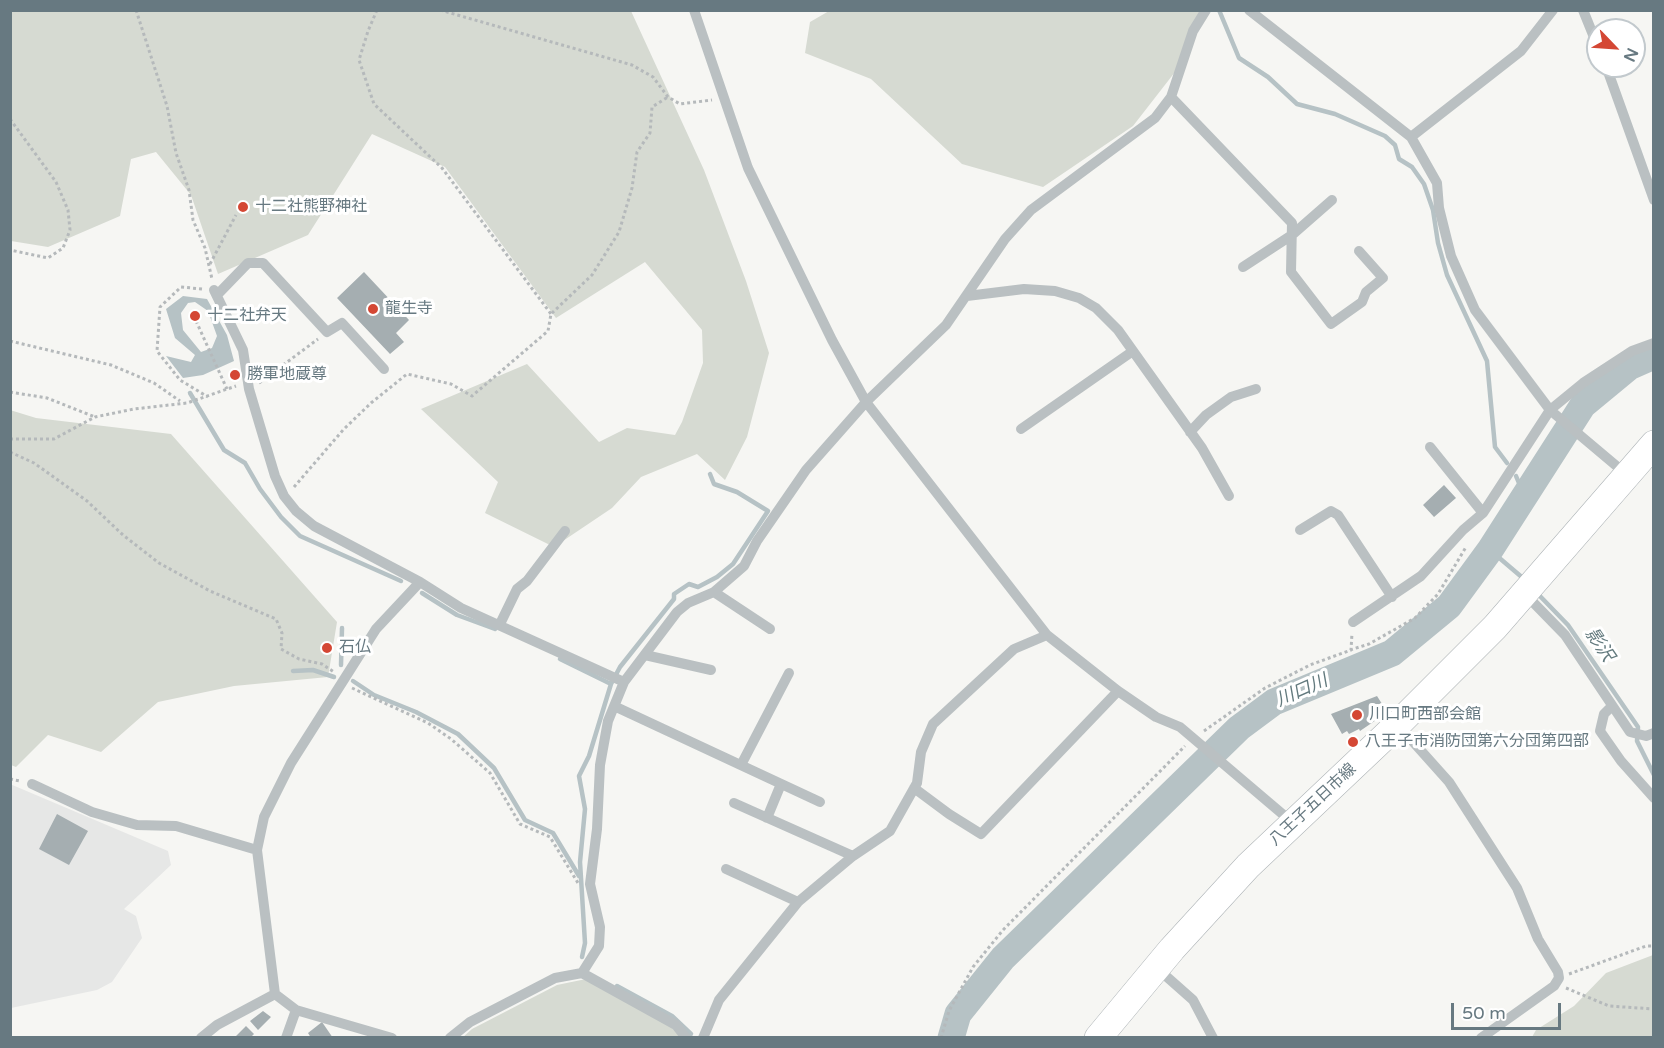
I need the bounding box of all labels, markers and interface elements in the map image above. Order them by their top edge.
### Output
north arrow [1586,18,1646,78]
text: N [1619,45,1642,65]
place label: 十二社熊野神社 [255,197,367,217]
marker: 十二社熊野神社 [236,200,250,214]
place label: 龍生寺 [385,299,433,319]
marker: 龍生寺 [366,302,380,316]
place label: 十二社弁天 [207,306,287,326]
marker: 十二社弁天 [188,309,202,323]
place label: 勝軍地蔵尊 [247,365,327,385]
marker: 勝軍地蔵尊 [228,368,242,382]
water label: 影沢 [1580,624,1618,666]
place label: 石仏 [339,638,371,658]
marker: 石仏 [320,641,334,655]
water label: 川口川 [1273,670,1331,712]
place label: 川口町西部会館 [1369,705,1481,725]
marker: 川口町西部会館 [1350,708,1364,722]
place label: 八王子市消防団第六分団第四部 [1365,732,1589,752]
marker: 八王子市消防団第六分団第四部 [1346,735,1360,749]
street label: 八王子五日市線 [1265,760,1361,850]
scale bar [1454,991,1564,1029]
text: 50 m [1462,1002,1506,1024]

